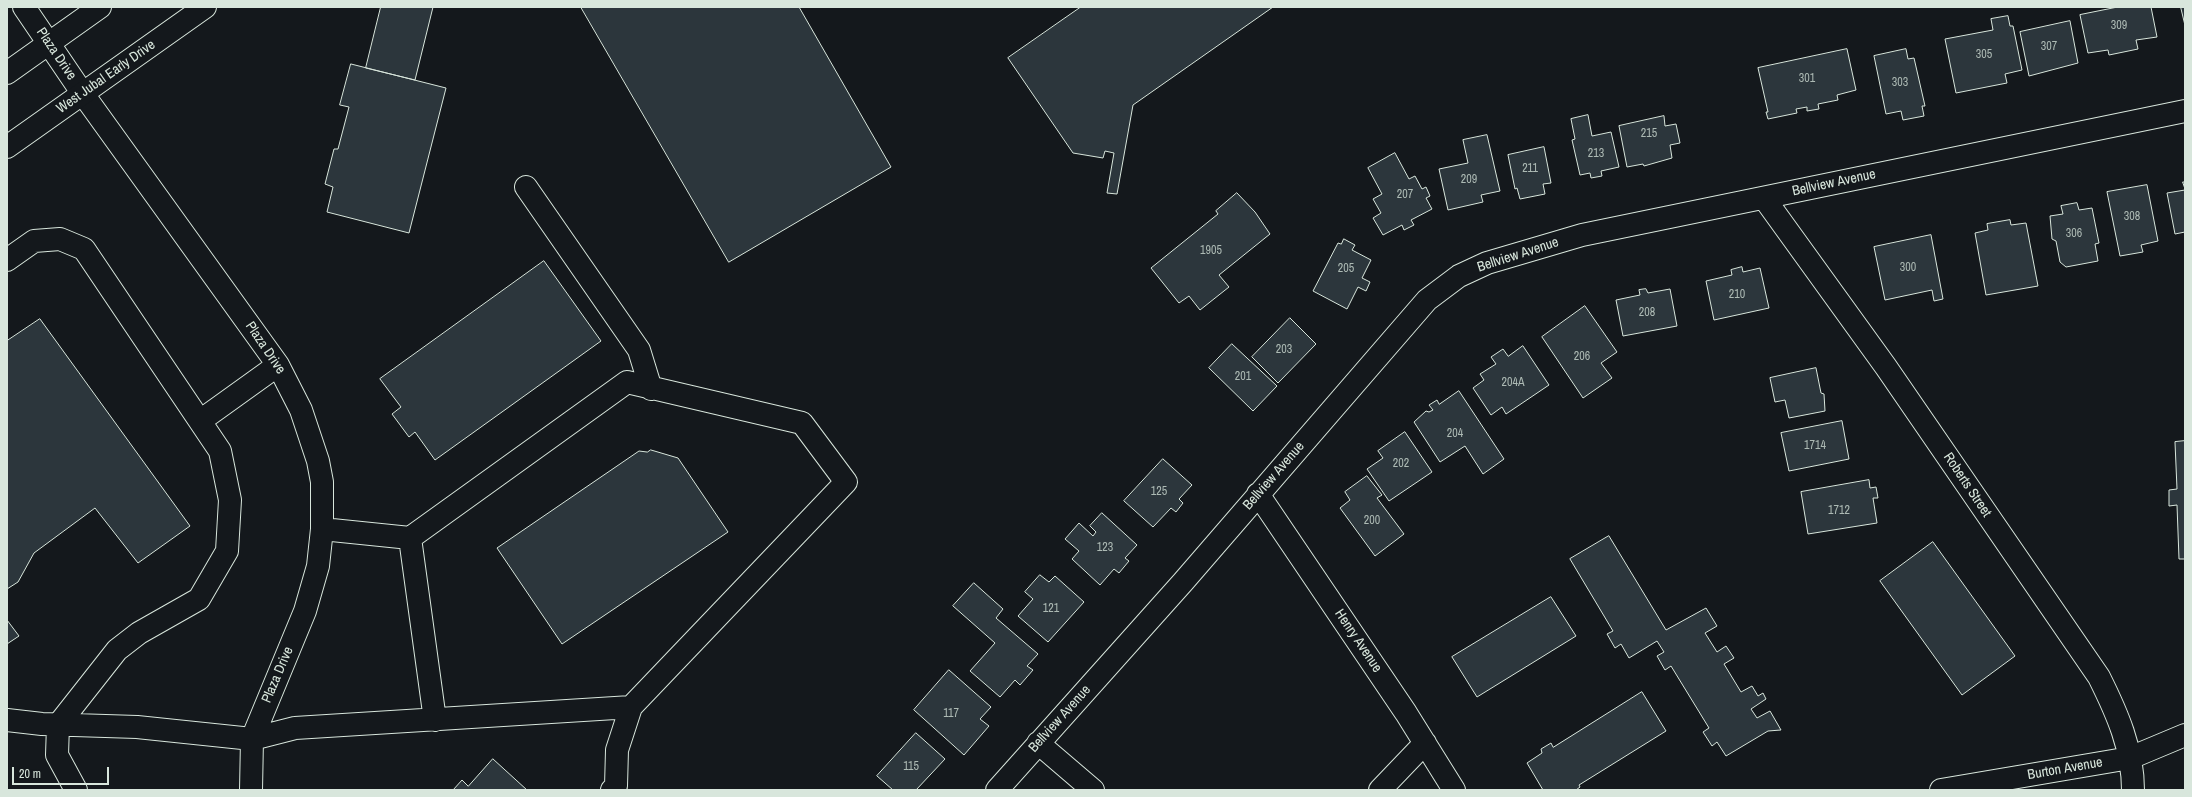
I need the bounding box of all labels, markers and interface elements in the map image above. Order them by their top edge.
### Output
house number: 309 [2111,19,2127,33]
street label: Plaza Drive [32,25,80,83]
street label: West Jubal Early Drive [53,37,159,117]
house number: 307 [2041,40,2057,54]
house number: 305 [1976,48,1992,62]
house number: 301 [1799,72,1815,86]
house number: 303 [1892,76,1908,90]
house number: 215 [1641,127,1657,141]
house number: 213 [1588,147,1604,161]
house number: 211 [1522,162,1538,176]
street label: Bellview Avenue [1791,166,1877,200]
house number: 209 [1461,173,1477,187]
house number: 207 [1397,188,1413,202]
house number: 308 [2124,210,2140,224]
house number: 306 [2066,227,2082,241]
street label: Bellview Avenue [1475,234,1561,276]
house number: 1905 [1200,244,1222,258]
house number: 300 [1900,261,1916,275]
house number: 205 [1338,262,1354,276]
house number: 210 [1729,288,1745,302]
house number: 208 [1639,306,1655,320]
street label: Plaza Drive [241,319,289,377]
house number: 203 [1276,343,1292,357]
house number: 206 [1574,350,1590,364]
house number: 201 [1235,370,1251,384]
house number: 204A [1502,376,1524,390]
house number: 204 [1447,427,1463,441]
street label: Bellview Avenue [1240,439,1308,513]
house number: 1714 [1804,439,1826,453]
street label: Roberts Street [1939,450,1995,520]
house number: 202 [1393,457,1409,471]
house number: 125 [1151,485,1167,499]
house number: 1712 [1828,504,1850,518]
house number: 200 [1364,514,1380,528]
house number: 123 [1097,541,1113,555]
house number: 121 [1043,602,1059,616]
street label: Henry Avenue [1331,606,1385,676]
street label: Plaza Drive [259,644,297,706]
street label: Bellview Avenue [1025,682,1095,756]
house number: 117 [943,707,959,721]
street label: Burton Avenue [2026,754,2104,784]
scale bar [14,759,111,785]
house number: 115 [903,760,919,774]
text: 20 m [19,766,41,782]

